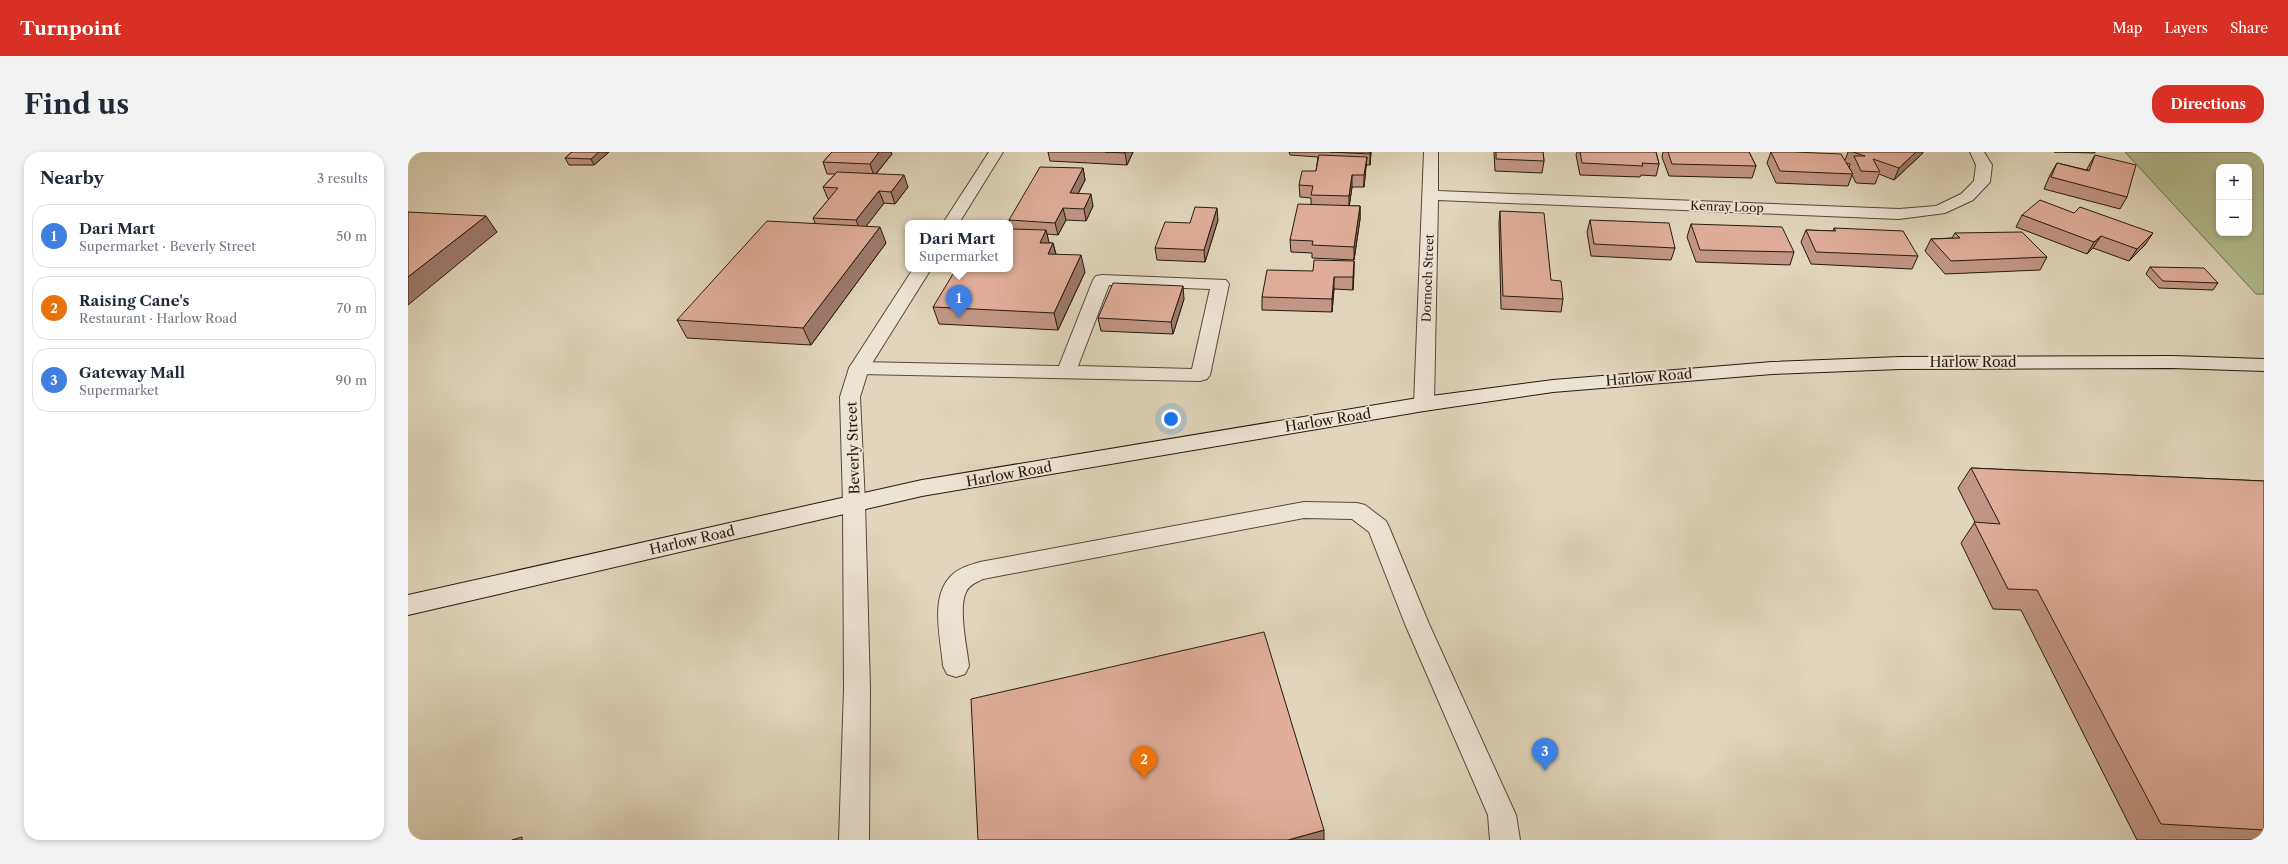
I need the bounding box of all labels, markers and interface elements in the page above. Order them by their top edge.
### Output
text: Turnpoint [20,17,121,40]
text: Map [2112,19,2142,37]
text: Layers [2164,19,2208,37]
text: Share [2230,19,2268,37]
button: Directions [2152,85,2264,123]
text: Find us [24,87,129,121]
map controls [2216,164,2252,236]
button: + [2216,164,2252,200]
text: Nearby [40,168,104,188]
text: 3 results [317,170,368,186]
street label: Kenray Loop [1690,198,1764,215]
button: − [2216,200,2252,236]
text: Dari Mart [79,219,155,238]
popup [905,220,1013,272]
text: 1 [51,228,57,244]
text: 50 m [336,228,367,244]
text: Dari Mart [919,229,995,248]
street label: Dornoch Street [1418,233,1437,322]
text: Supermarket · Beverly Street [79,238,256,254]
text: Supermarket [919,248,999,264]
pin: 1 [946,285,972,318]
text: Raising Cane's [79,291,190,310]
text: 2 [50,300,58,316]
text: 70 m [337,300,367,316]
text: Restaurant · Harlow Road [79,310,237,326]
street label: Harlow Road [1929,353,2017,371]
text: Gateway Mall [79,363,185,382]
street label: Harlow Road [1605,364,1694,390]
text: 3 [50,372,58,388]
text: 90 m [336,372,367,388]
text: Supermarket [79,382,159,398]
street label: Beverly Street [842,401,864,495]
street label: Harlow Road [1284,404,1373,436]
your location [1161,409,1181,429]
street label: Harlow Road [965,458,1054,490]
street label: Harlow Road [648,521,737,559]
pin: 3 [1532,738,1558,771]
pin: 2 [1131,746,1157,779]

